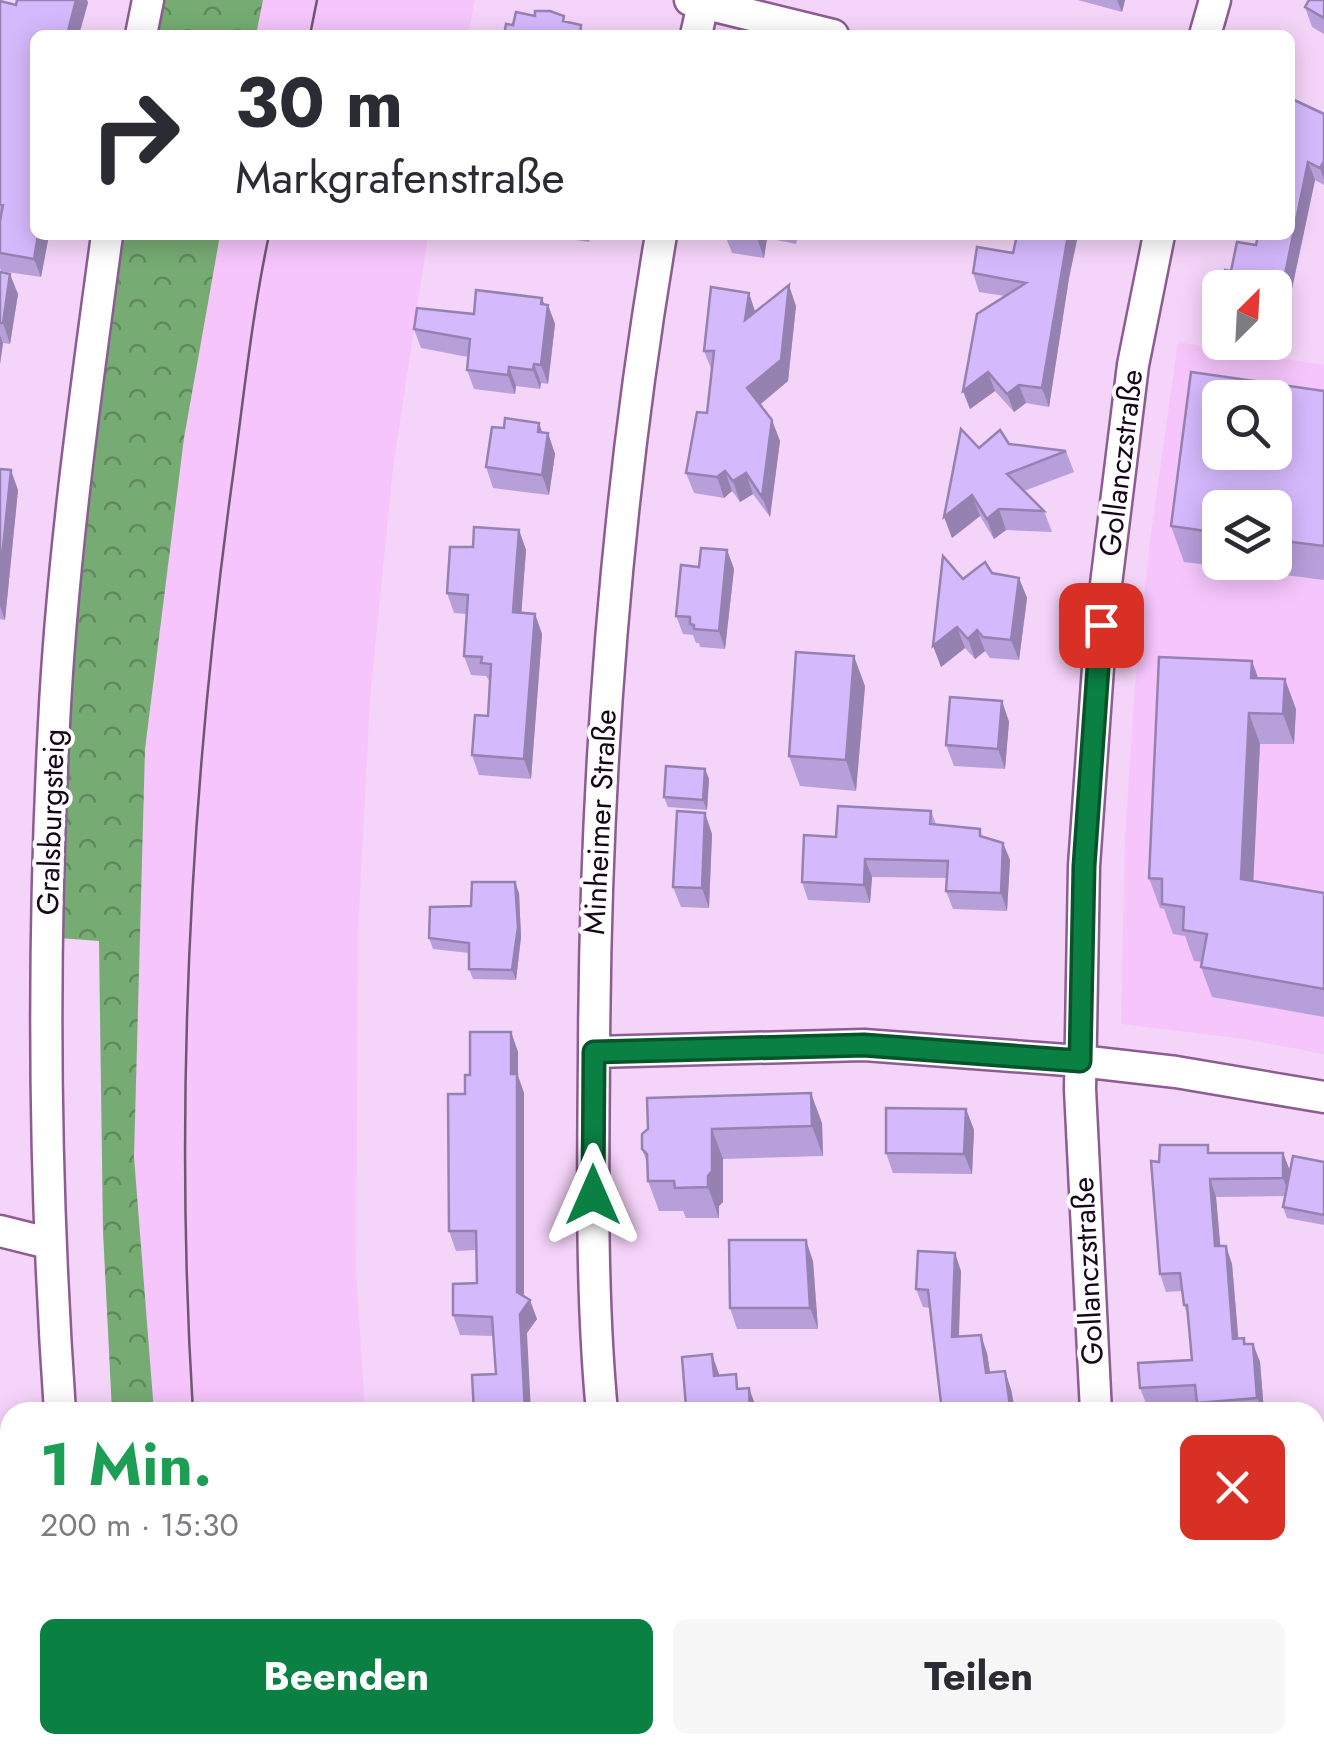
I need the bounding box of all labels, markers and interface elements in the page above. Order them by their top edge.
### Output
text: 30 m [235,52,403,153]
icon: right [70,70,200,200]
text: Markgrafenstraße [235,145,565,210]
north arrow [1202,270,1292,360]
map controls [1202,270,1292,580]
street label: Gollanczstraße [1088,367,1153,559]
button: search [1202,380,1292,470]
button: layers [1202,490,1292,580]
pin [1059,583,1144,668]
icon: arrive [1074,598,1129,653]
street label: Minheimer Straße [572,708,627,936]
street label: Gralsburgsteig [26,728,75,916]
position arrow [541,1143,645,1247]
street label: Gollanczstraße [1061,1176,1114,1366]
text: 1 Min. [40,1421,212,1508]
button: close [1180,1435,1285,1540]
text: 200 m · 15:30 [40,1502,239,1548]
button: Beenden [40,1619,653,1734]
button: Teilen [673,1619,1285,1734]

